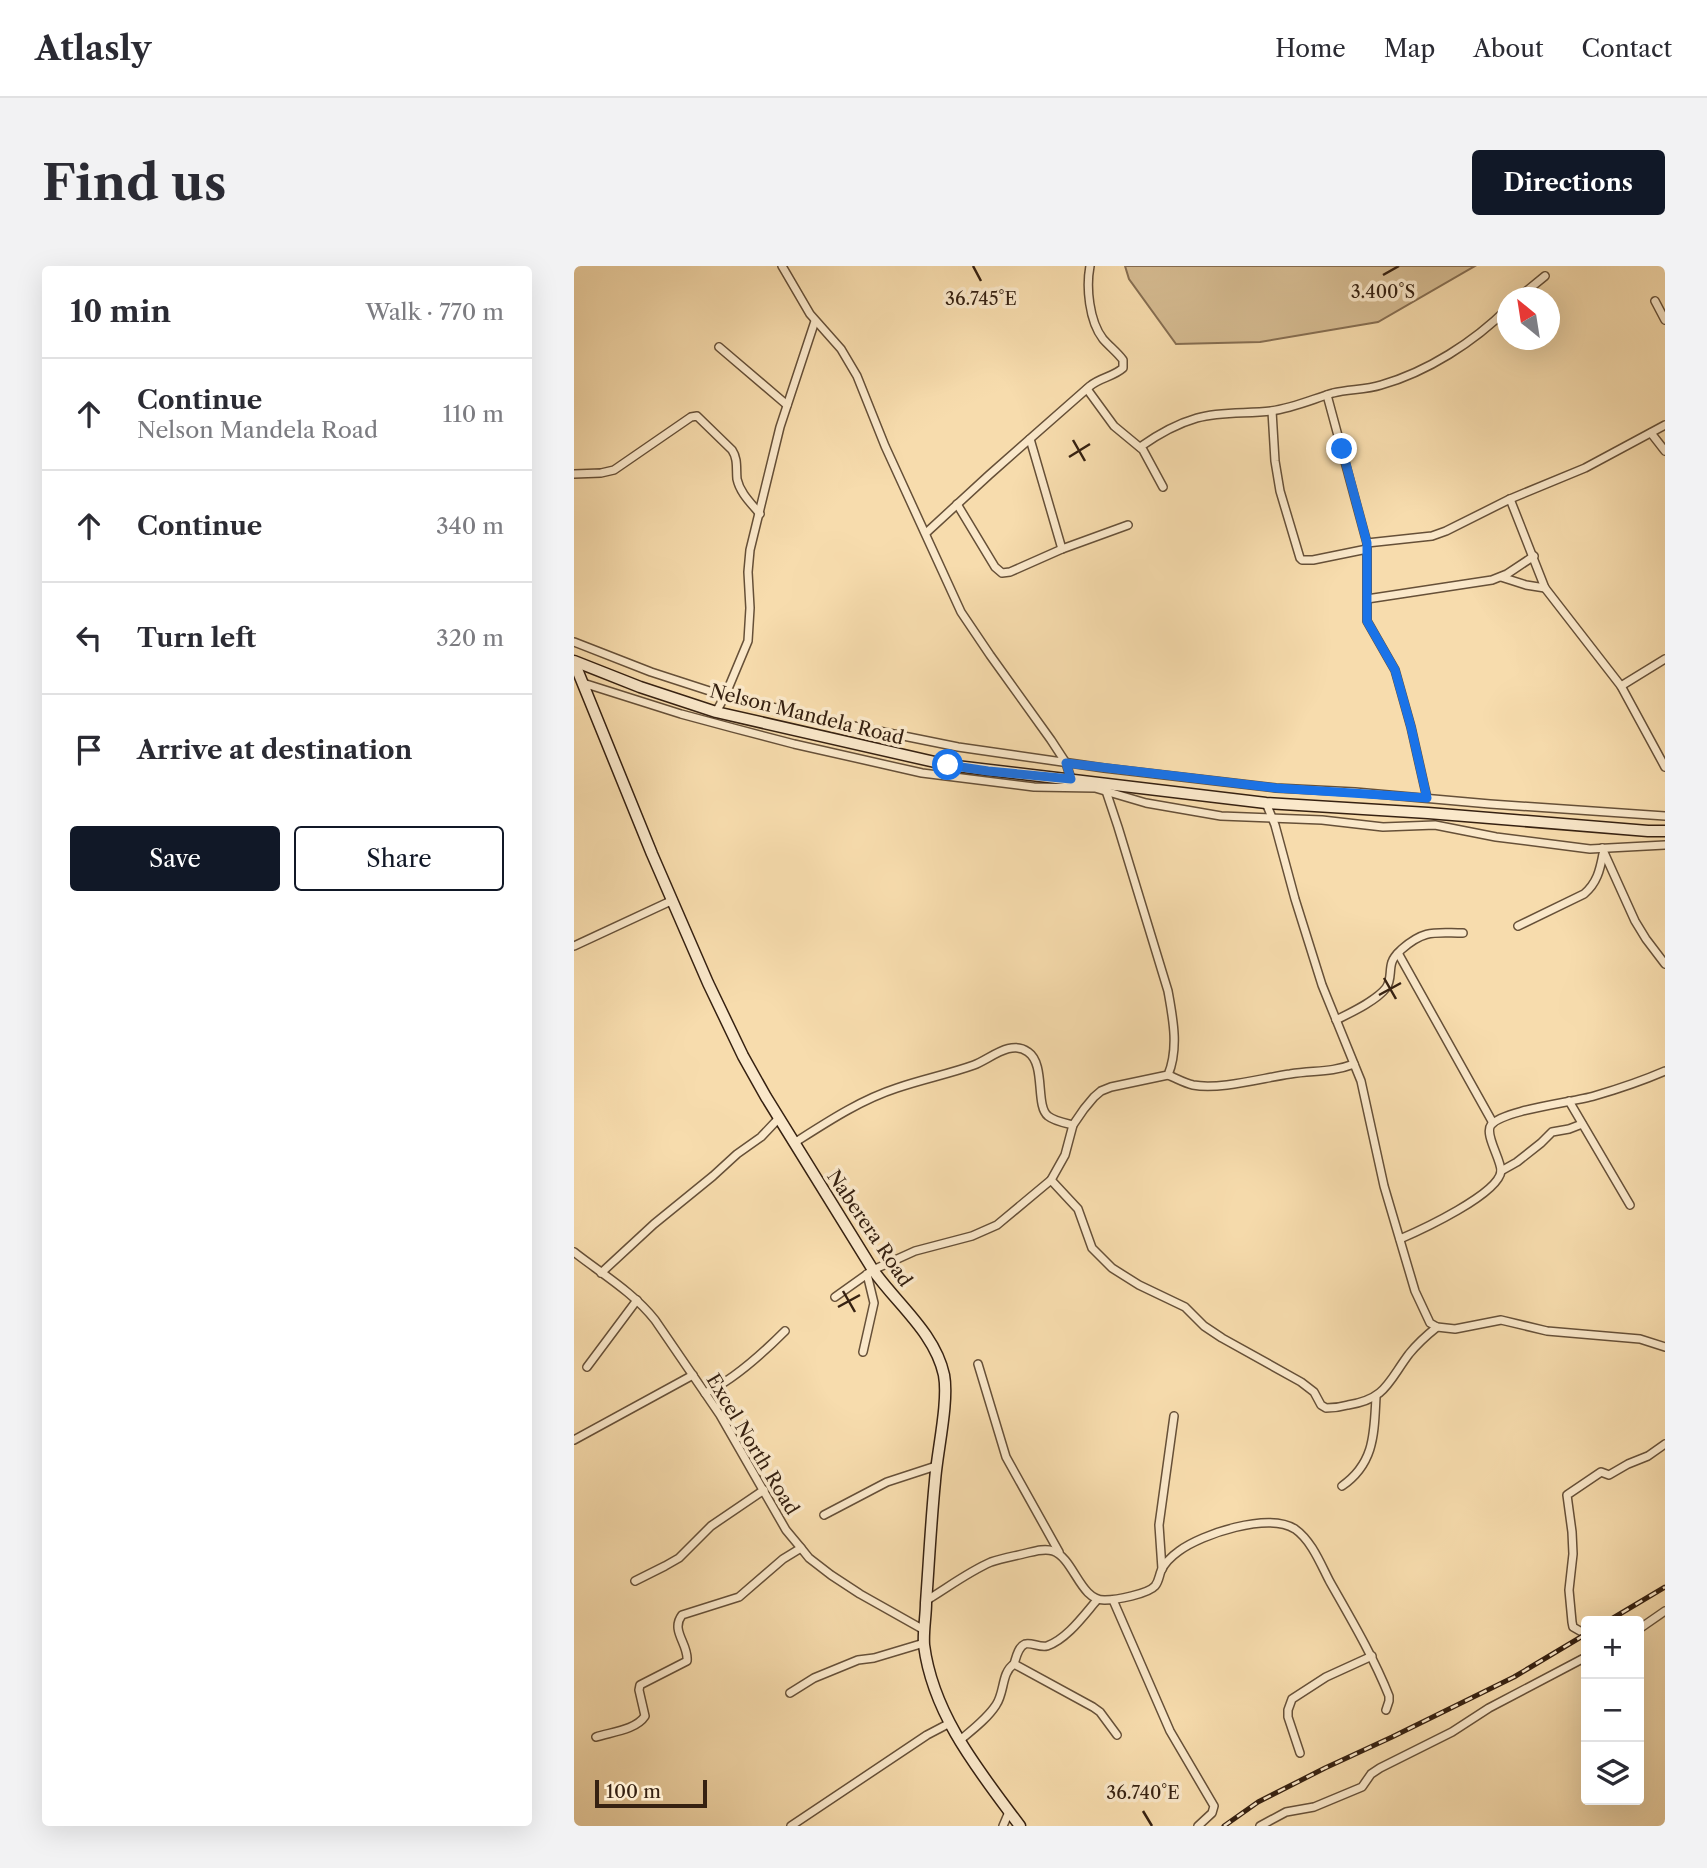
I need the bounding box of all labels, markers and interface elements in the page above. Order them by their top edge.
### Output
text: Atlasly [35,28,151,69]
text: Home [1275,34,1346,63]
text: Map [1384,34,1435,63]
text: About [1473,34,1544,63]
text: Contact [1582,34,1672,63]
button: Directions [1472,150,1665,215]
text: Find us [42,152,226,213]
text: 3.400°S [1351,281,1415,303]
north arrow [1497,287,1560,350]
text: 36.745°E [945,288,1017,310]
text: 10 min [70,293,171,330]
text: Walk · 770 m [366,298,504,326]
text: Continue [137,384,262,416]
icon: ahead [70,395,108,433]
text: 110 m [443,400,504,428]
text: Nelson Mandela Road [137,416,378,444]
route end [1326,433,1357,464]
icon: ahead [70,507,108,545]
text: Continue [137,510,262,542]
text: 340 m [436,512,504,540]
icon: left [70,619,108,657]
text: Turn left [137,622,256,654]
text: 320 m [436,624,504,652]
street label: Nelson Mandela Road [708,679,907,750]
icon: arrive [70,731,108,769]
text: Arrive at destination [137,734,412,766]
route start [932,749,963,780]
button: Save [70,826,280,891]
button: Share [294,826,504,891]
street label: Naberera Road [822,1166,917,1291]
street label: Excel North Road [701,1370,804,1519]
map controls [1581,1616,1644,1805]
button: + [1581,1616,1644,1679]
button: − [1581,1679,1644,1742]
button: layers [1581,1742,1644,1805]
scale bar [595,1777,707,1809]
text: 100 m [606,1780,661,1803]
text: 36.740°E [1106,1782,1180,1804]

